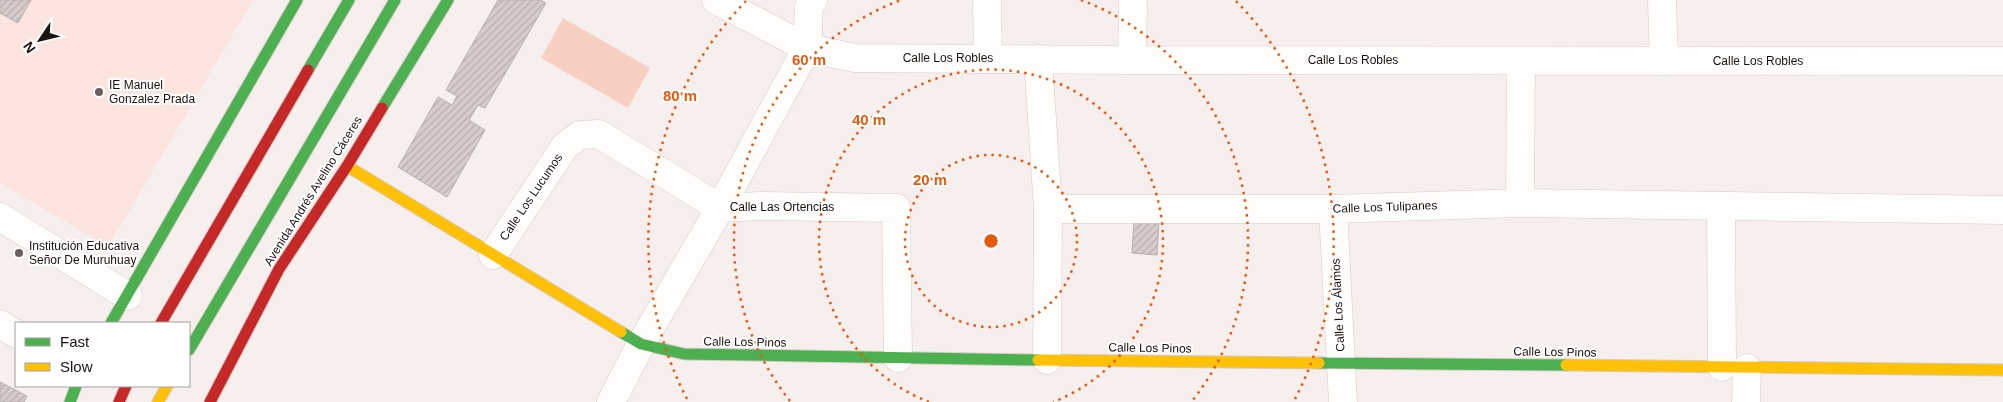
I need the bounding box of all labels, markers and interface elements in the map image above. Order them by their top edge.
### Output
north arrow [15,15,65,65]
text: N [20,39,39,56]
text: 60 m [792,51,826,68]
street label: Calle Los Robles [903,51,993,65]
street label: Calle Los Robles [1308,53,1398,67]
street label: Calle Los Robles [1713,54,1803,68]
place label: IE Manuel Gonzalez Prada [109,78,195,106]
marker: IE Manuel Gonzalez Prada [93,86,105,98]
text: 80 m [663,87,697,104]
text: 40 m [852,111,886,128]
street label: Avenida Andrés Avelino Cáceres [261,114,365,268]
street label: Calle Los Lucumos [497,151,565,243]
text: 20 m [913,171,947,188]
street label: Calle Los Tulipanes [1332,198,1438,216]
street label: Calle Las Ortencias [730,200,834,214]
centre of rings [982,232,1000,250]
place label: Institución Educativa Señor De Muruhuay [29,239,139,267]
marker: Institución Educativa Señor De Muruhuay [13,247,25,259]
street label: Calle Los Álamos [1328,258,1347,352]
legend [15,322,190,387]
text: Fast [60,333,90,350]
street label: Calle Los Pinos [703,334,787,350]
street label: Calle Los Pinos [1108,340,1192,356]
street label: Calle Los Pinos [1513,344,1597,360]
text: Slow [60,358,93,375]

